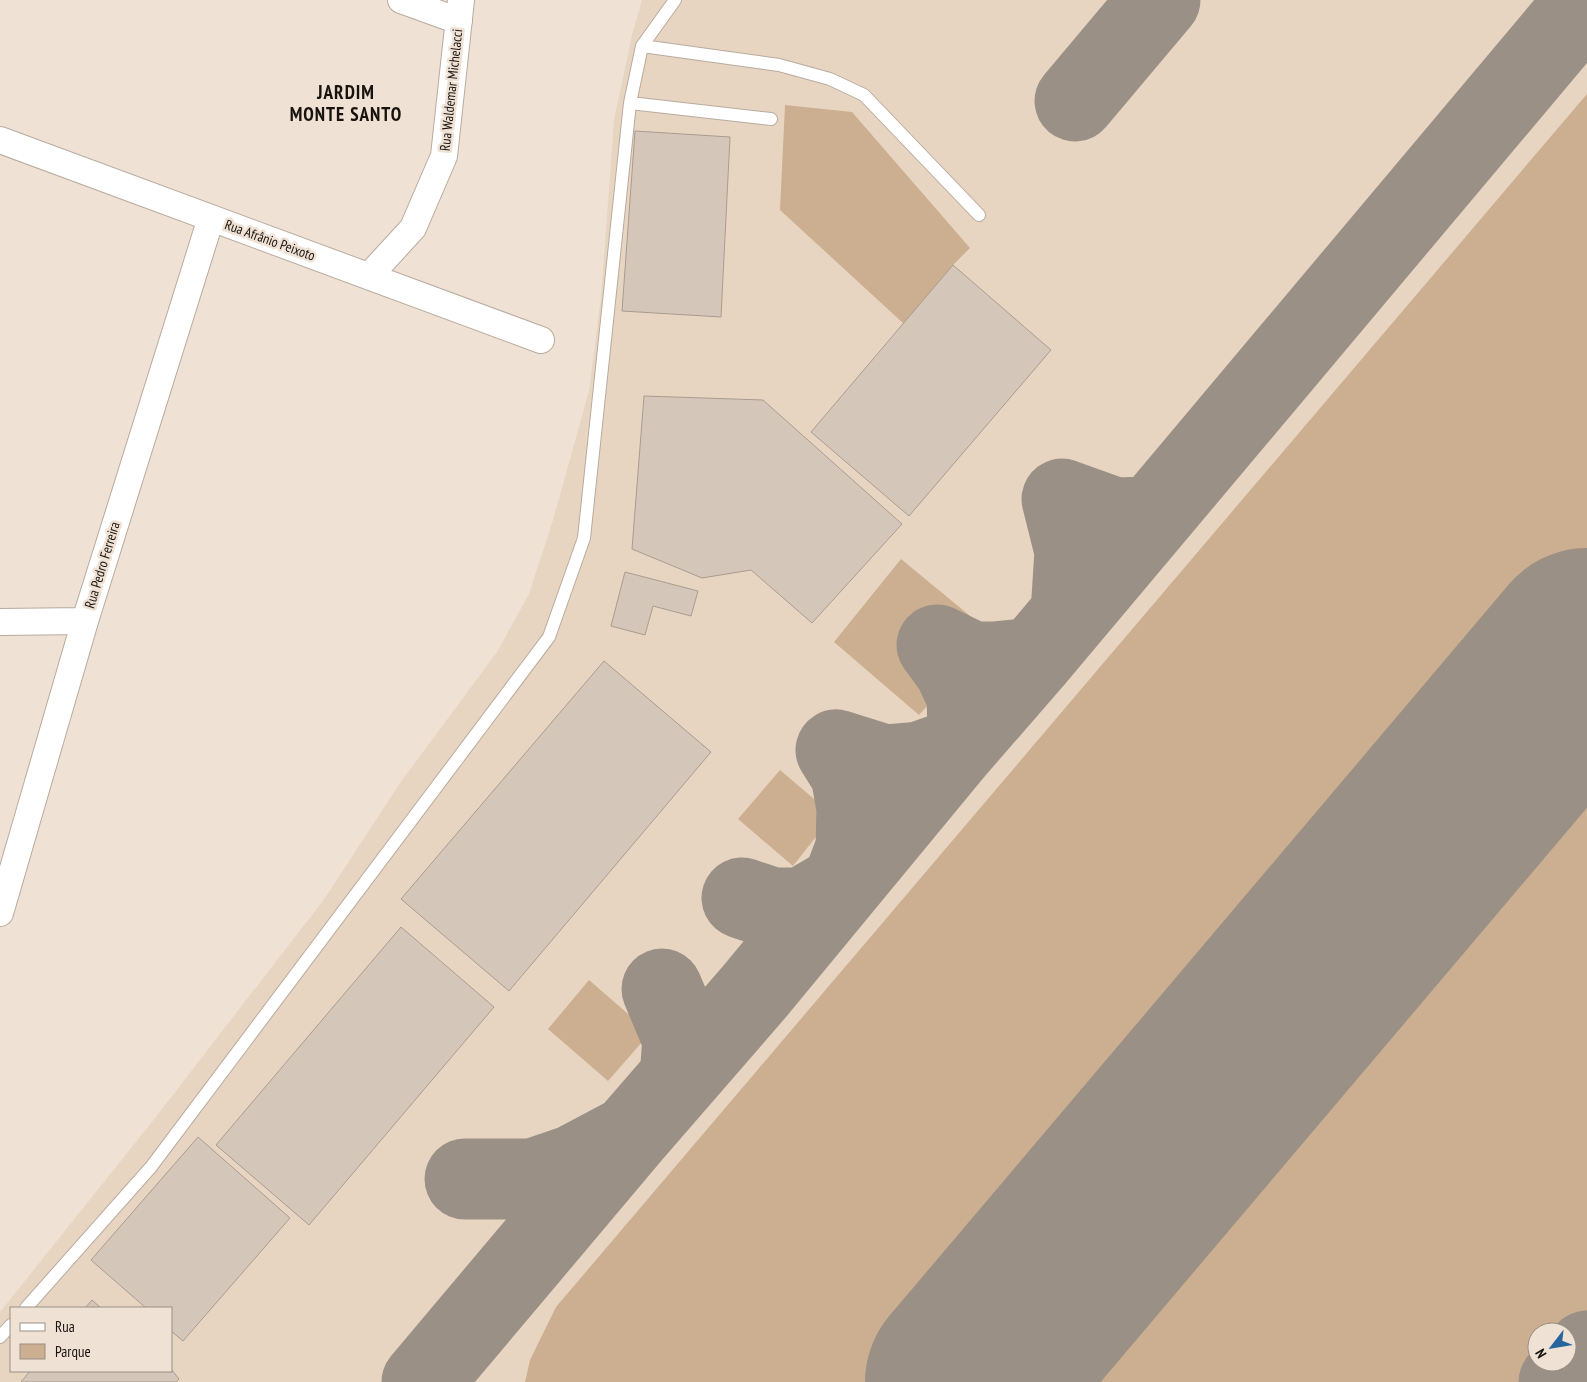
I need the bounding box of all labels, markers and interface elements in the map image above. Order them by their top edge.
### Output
street label: Rua Waldemar Michelacci [436,28,466,152]
district label: JARDIM MONTE SANTO [290,80,402,126]
street label: Rua Afrânio Peixoto [222,215,318,265]
street label: Rua Pedro Ferreira [80,520,124,610]
legend [10,1307,172,1372]
text: Rua [55,1317,75,1336]
north arrow [1527,1322,1577,1372]
text: Parque [55,1342,91,1361]
text: N [1531,1346,1551,1362]

